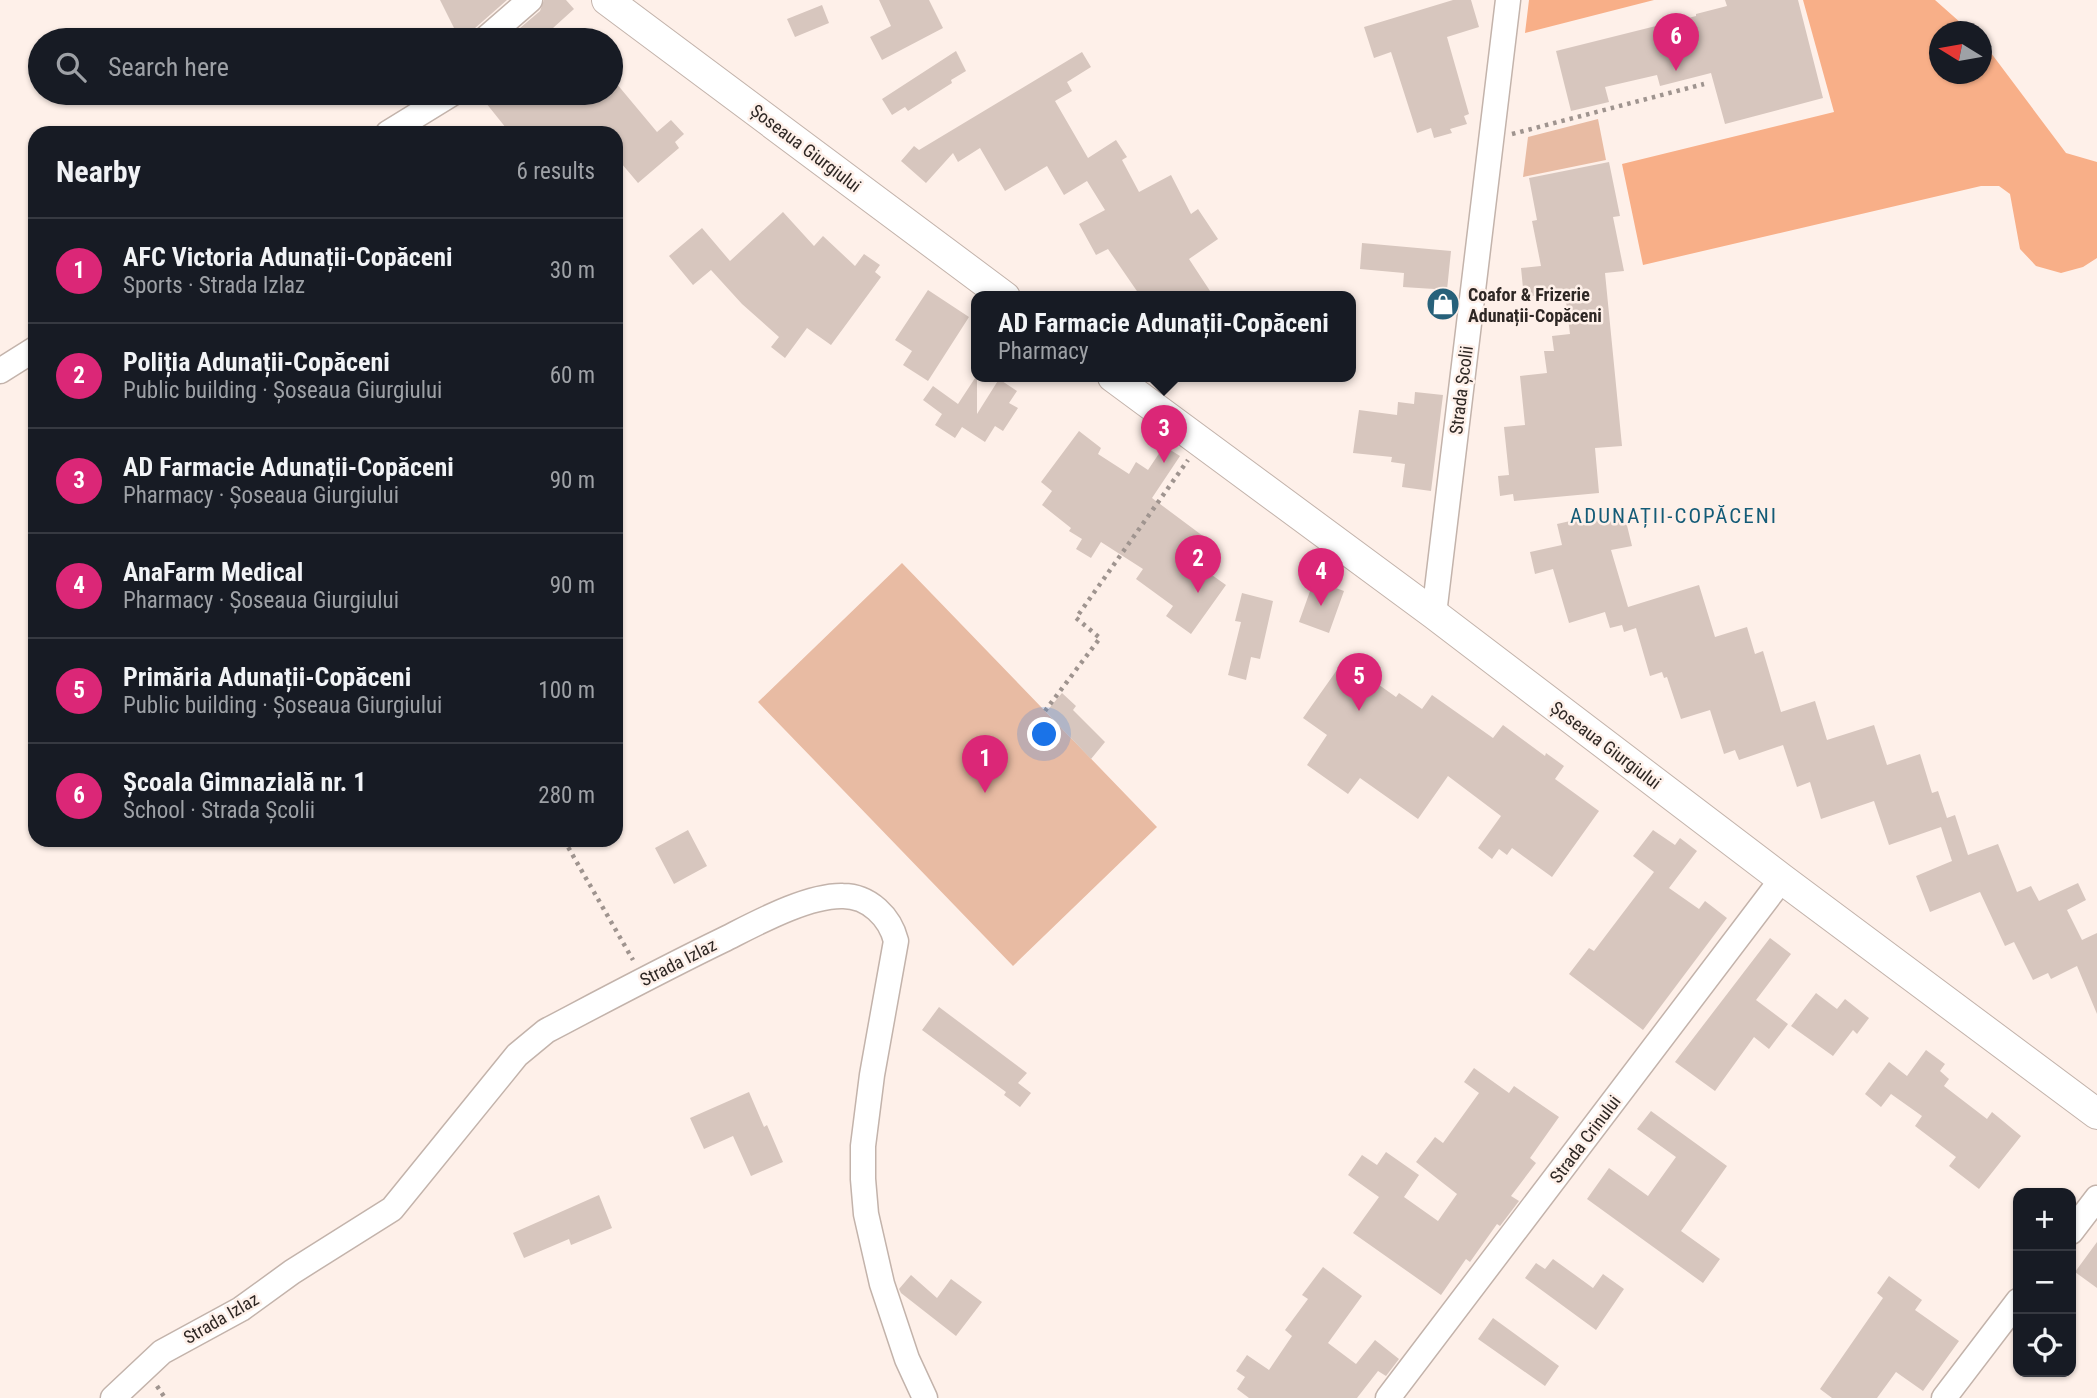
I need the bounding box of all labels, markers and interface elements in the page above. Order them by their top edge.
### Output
pin: 6 [1653,13,1699,71]
north arrow [1929,21,1992,84]
search box [28,28,623,105]
icon: search [52,48,90,86]
text: Search here [108,52,229,82]
street label: Șoseaua Giurgiului [746,100,865,197]
text: Nearby [56,154,141,189]
text: 6 results [517,158,595,185]
text: AFC Victoria Adunații-Copăceni [123,242,453,272]
text: 1 [73,257,85,284]
text: 30 m [550,257,595,284]
text: Sports · Strada Izlaz [123,272,305,299]
place label: Coafor & Frizerie Adunații-Copăceni [1468,284,1602,327]
shop icon: Coafor & Frizerie Adunații-Copăceni [1424,285,1462,323]
popup [971,291,1356,382]
text: AD Farmacie Adunații-Copăceni [998,308,1329,338]
text: Pharmacy [998,338,1089,365]
street label: Strada Școlii [1445,344,1478,436]
text: Poliția Adunații-Copăceni [123,347,390,377]
text: 2 [73,362,85,389]
text: 60 m [550,362,595,389]
text: Public building · Șoseaua Giurgiului [123,377,442,404]
pin: 3 [1141,405,1187,463]
text: AD Farmacie Adunații-Copăceni [123,452,454,482]
text: 3 [73,467,85,494]
text: 90 m [550,467,595,494]
text: Pharmacy · Șoseaua Giurgiului [123,482,399,509]
district label: ADUNAȚII-COPĂCENI [1570,504,1778,529]
pin: 2 [1175,535,1221,593]
pin: 4 [1298,548,1344,606]
text: AnaFarm Medical [123,557,303,587]
text: 4 [73,572,85,599]
text: 90 m [550,572,595,599]
text: Pharmacy · Șoseaua Giurgiului [123,587,399,614]
pin: 5 [1336,653,1382,711]
text: Primăria Adunații-Copăceni [123,662,411,692]
text: 5 [73,677,85,704]
text: 100 m [538,677,595,704]
text: Public building · Șoseaua Giurgiului [123,692,442,719]
street label: Șoseaua Giurgiului [1546,697,1665,794]
your location [1027,717,1061,751]
pin: 1 [962,735,1008,793]
text: Școala Gimnazială nr. 1 [123,767,366,797]
text: 6 [73,782,85,809]
text: 280 m [538,782,595,809]
text: School · Strada Școlii [123,797,315,824]
street label: Strada Izlaz [636,934,720,990]
street label: Strada Crinului [1545,1091,1625,1187]
map controls [2013,1188,2076,1377]
button: + [2013,1188,2076,1251]
button: − [2013,1251,2076,1314]
street label: Strada Izlaz [180,1288,262,1348]
button: locate [2013,1314,2076,1377]

